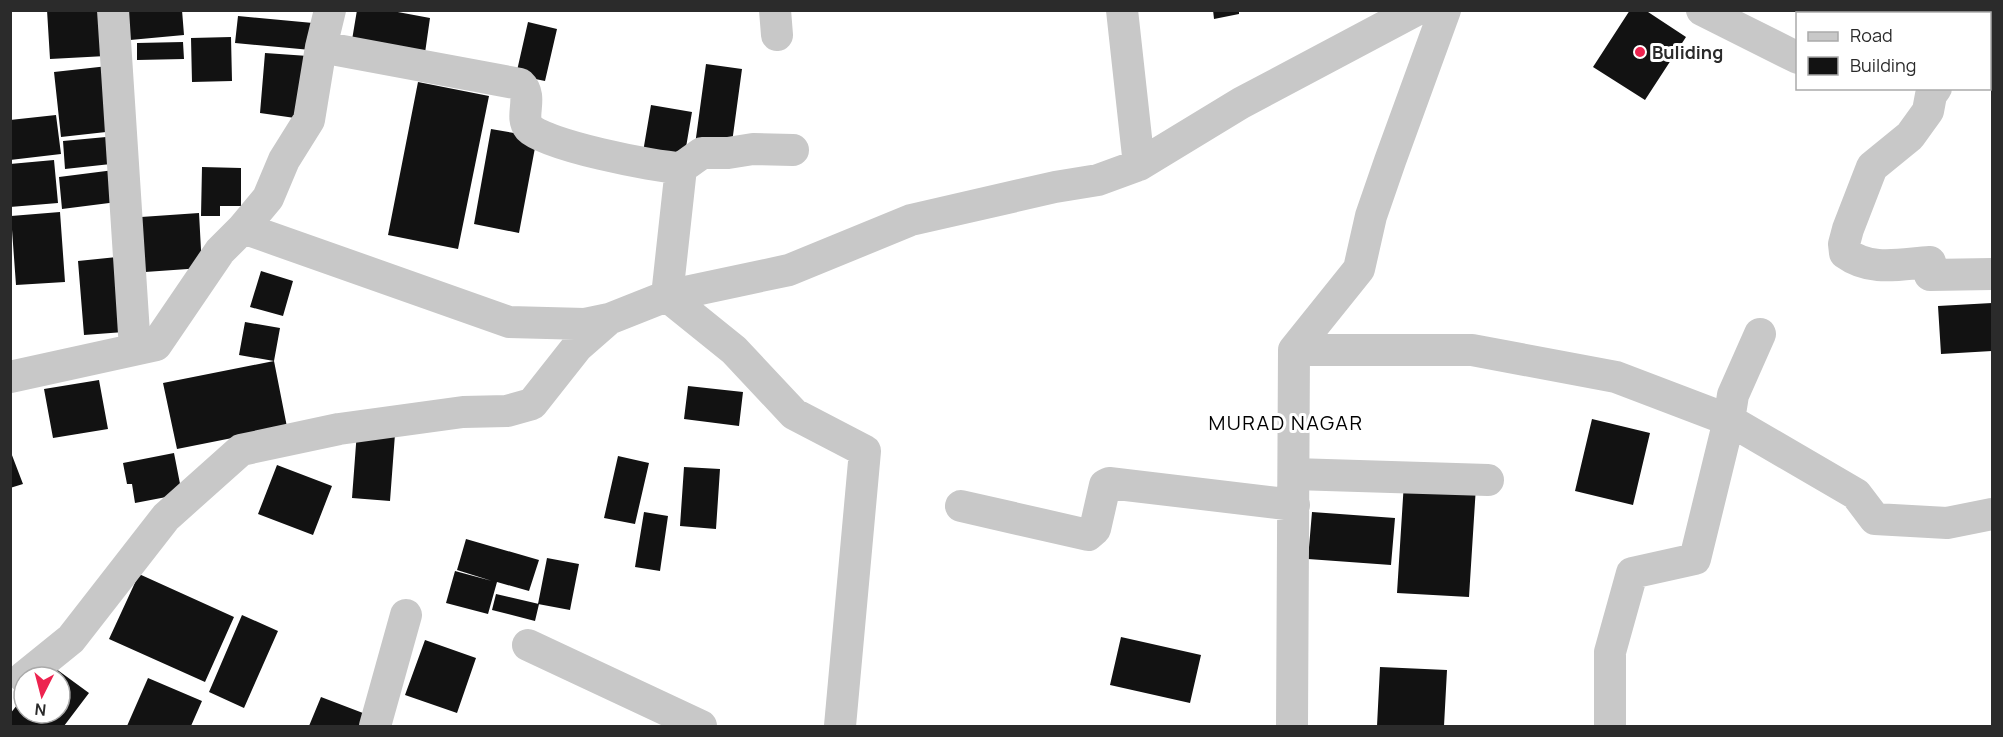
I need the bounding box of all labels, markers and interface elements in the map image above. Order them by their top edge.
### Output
legend [1796,12,1991,90]
text: Road [1850,23,1893,47]
place label: Buliding [1652,40,1723,64]
marker: Buliding [1633,45,1647,59]
text: Building [1850,53,1916,77]
district label: MURAD NAGAR [1209,409,1364,436]
north arrow [12,665,72,725]
text: N [34,698,47,721]

